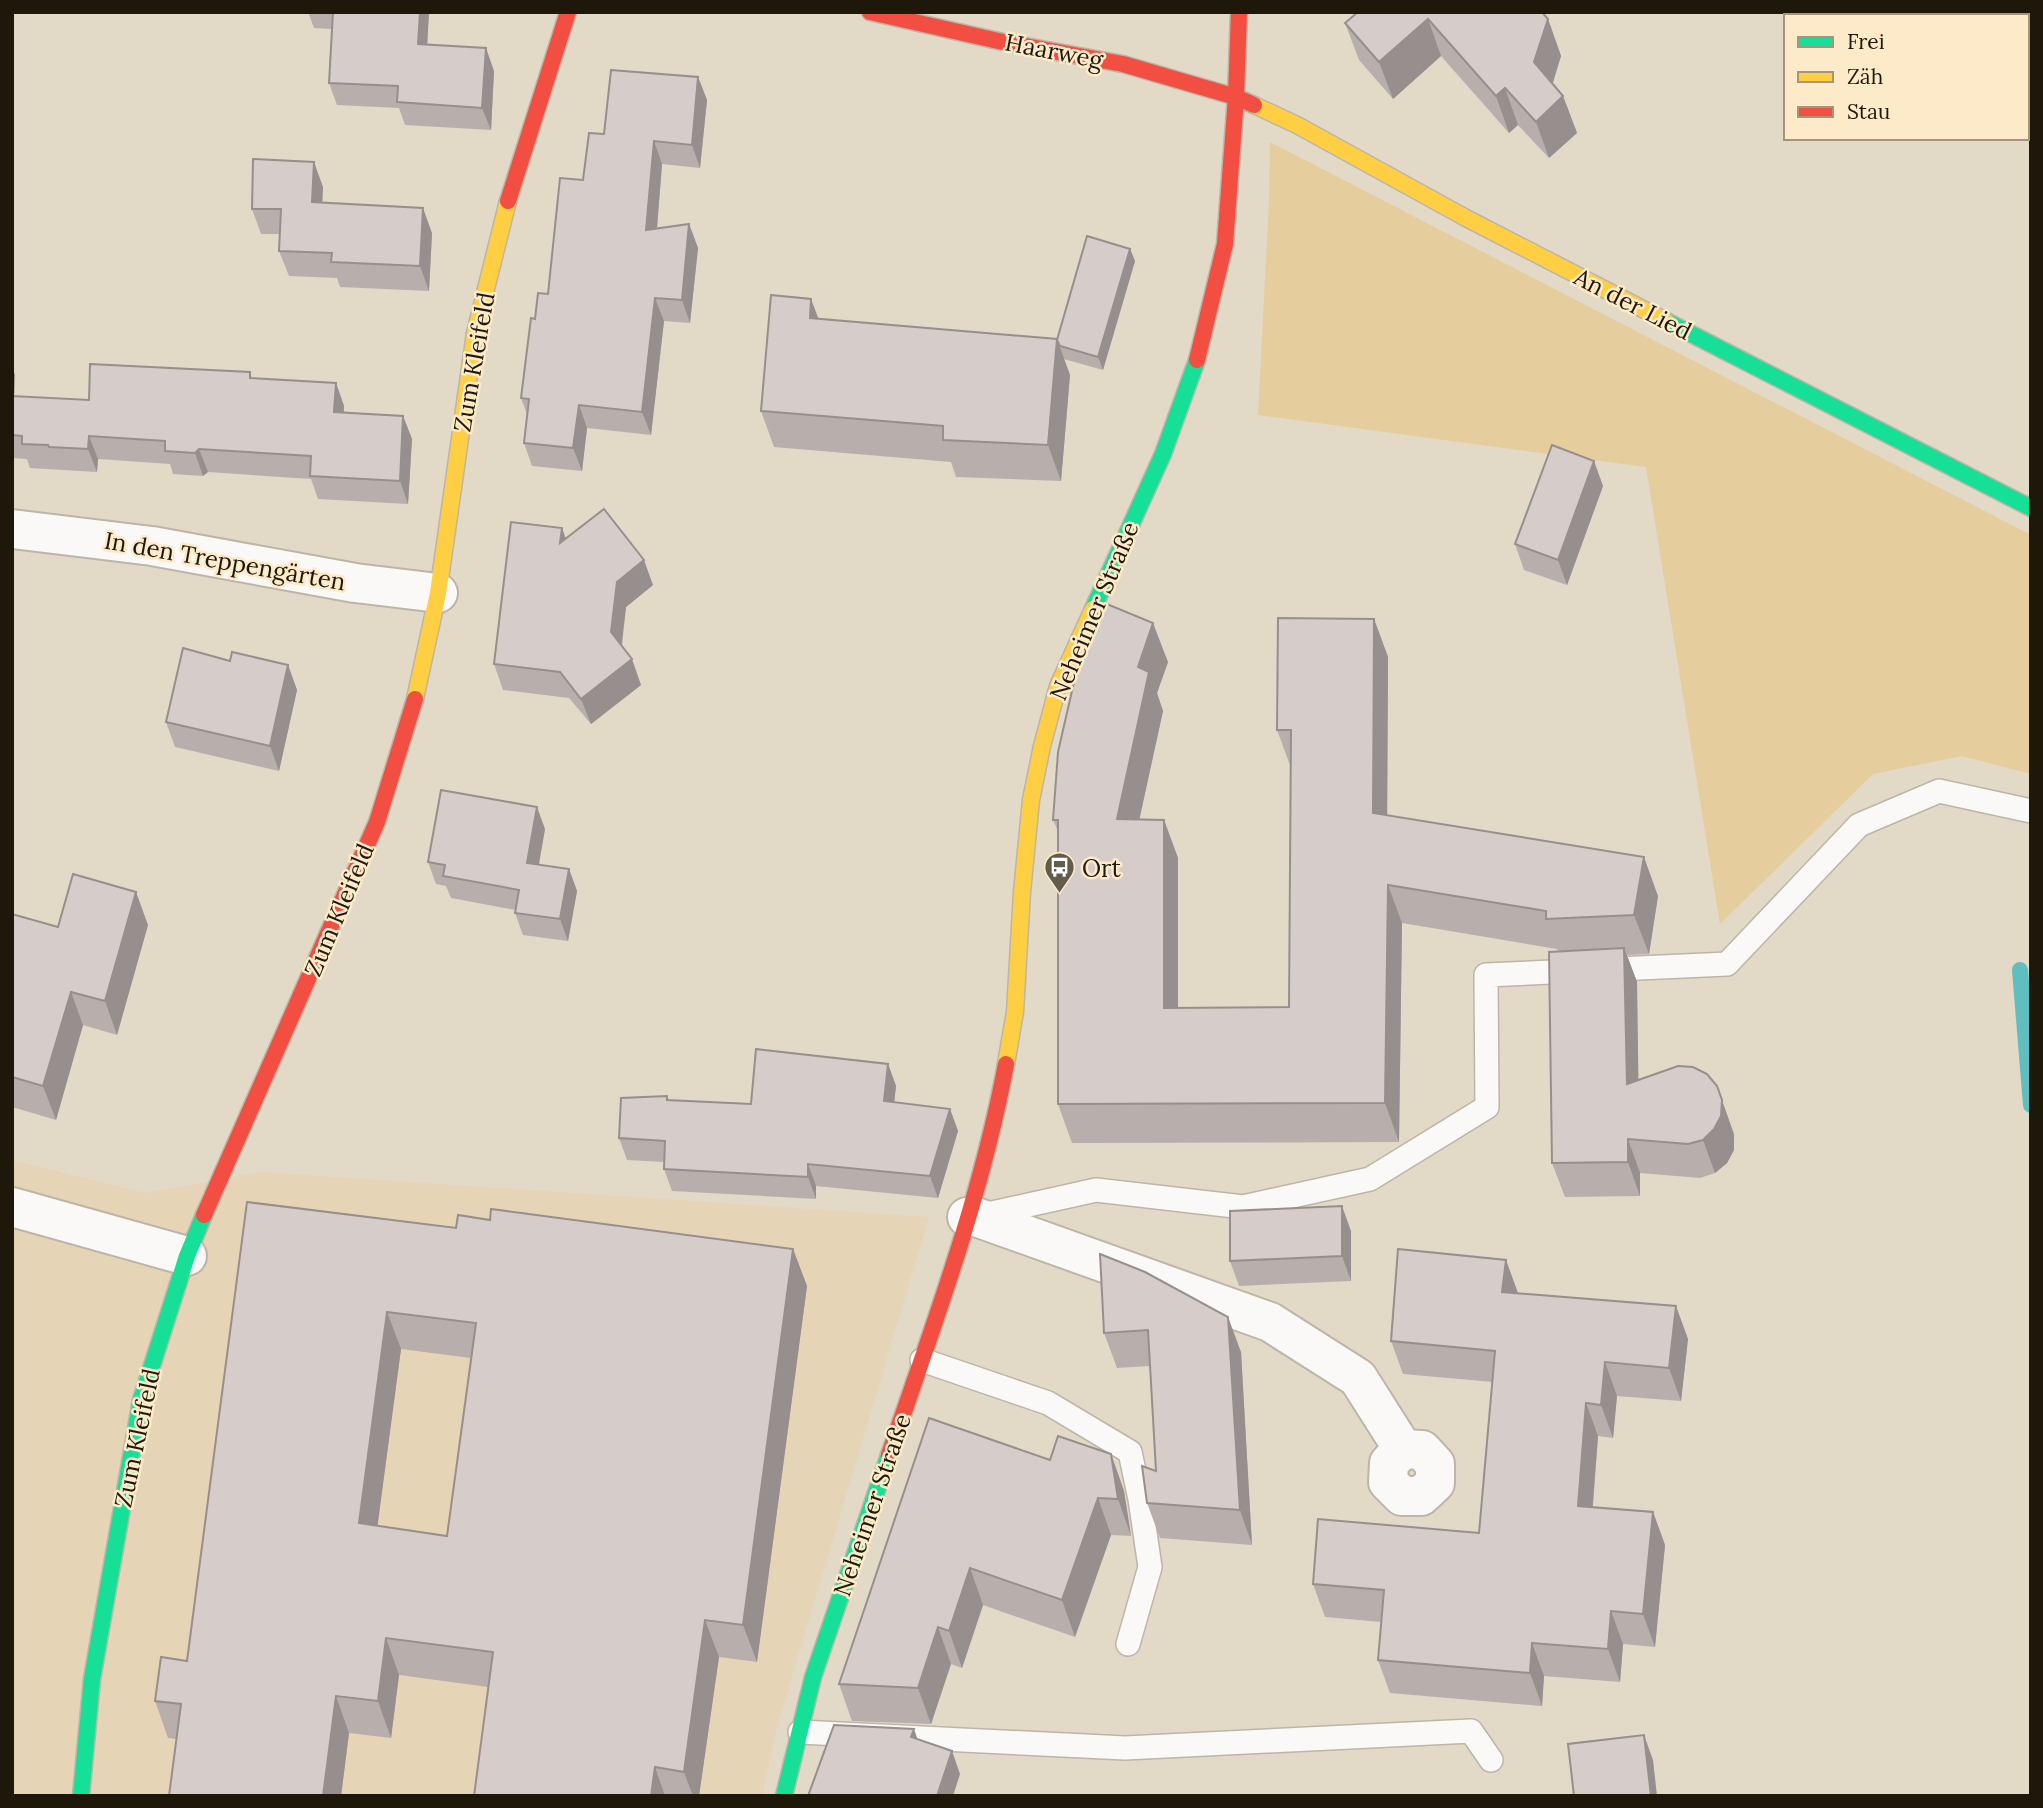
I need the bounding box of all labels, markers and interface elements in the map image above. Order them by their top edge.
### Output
legend [1784,14,2029,140]
street label: Haarweg [1002,26,1106,76]
text: Frei [1847,28,1885,55]
text: Zäh [1847,63,1883,90]
text: Stau [1847,98,1890,125]
street label: An der Lied [1568,261,1697,347]
street label: Zum Kleifeld [446,290,502,434]
street label: Neheimer Straße [1042,517,1146,705]
street label: In den Treppengärten [102,525,348,597]
street label: Zum Kleifeld [297,839,381,981]
bus stop icon: Ort [1042,851,1076,895]
place label: Ort [1082,853,1122,884]
street label: Zum Kleifeld [107,1366,167,1510]
street label: Neheimer Straße [826,1410,918,1600]

